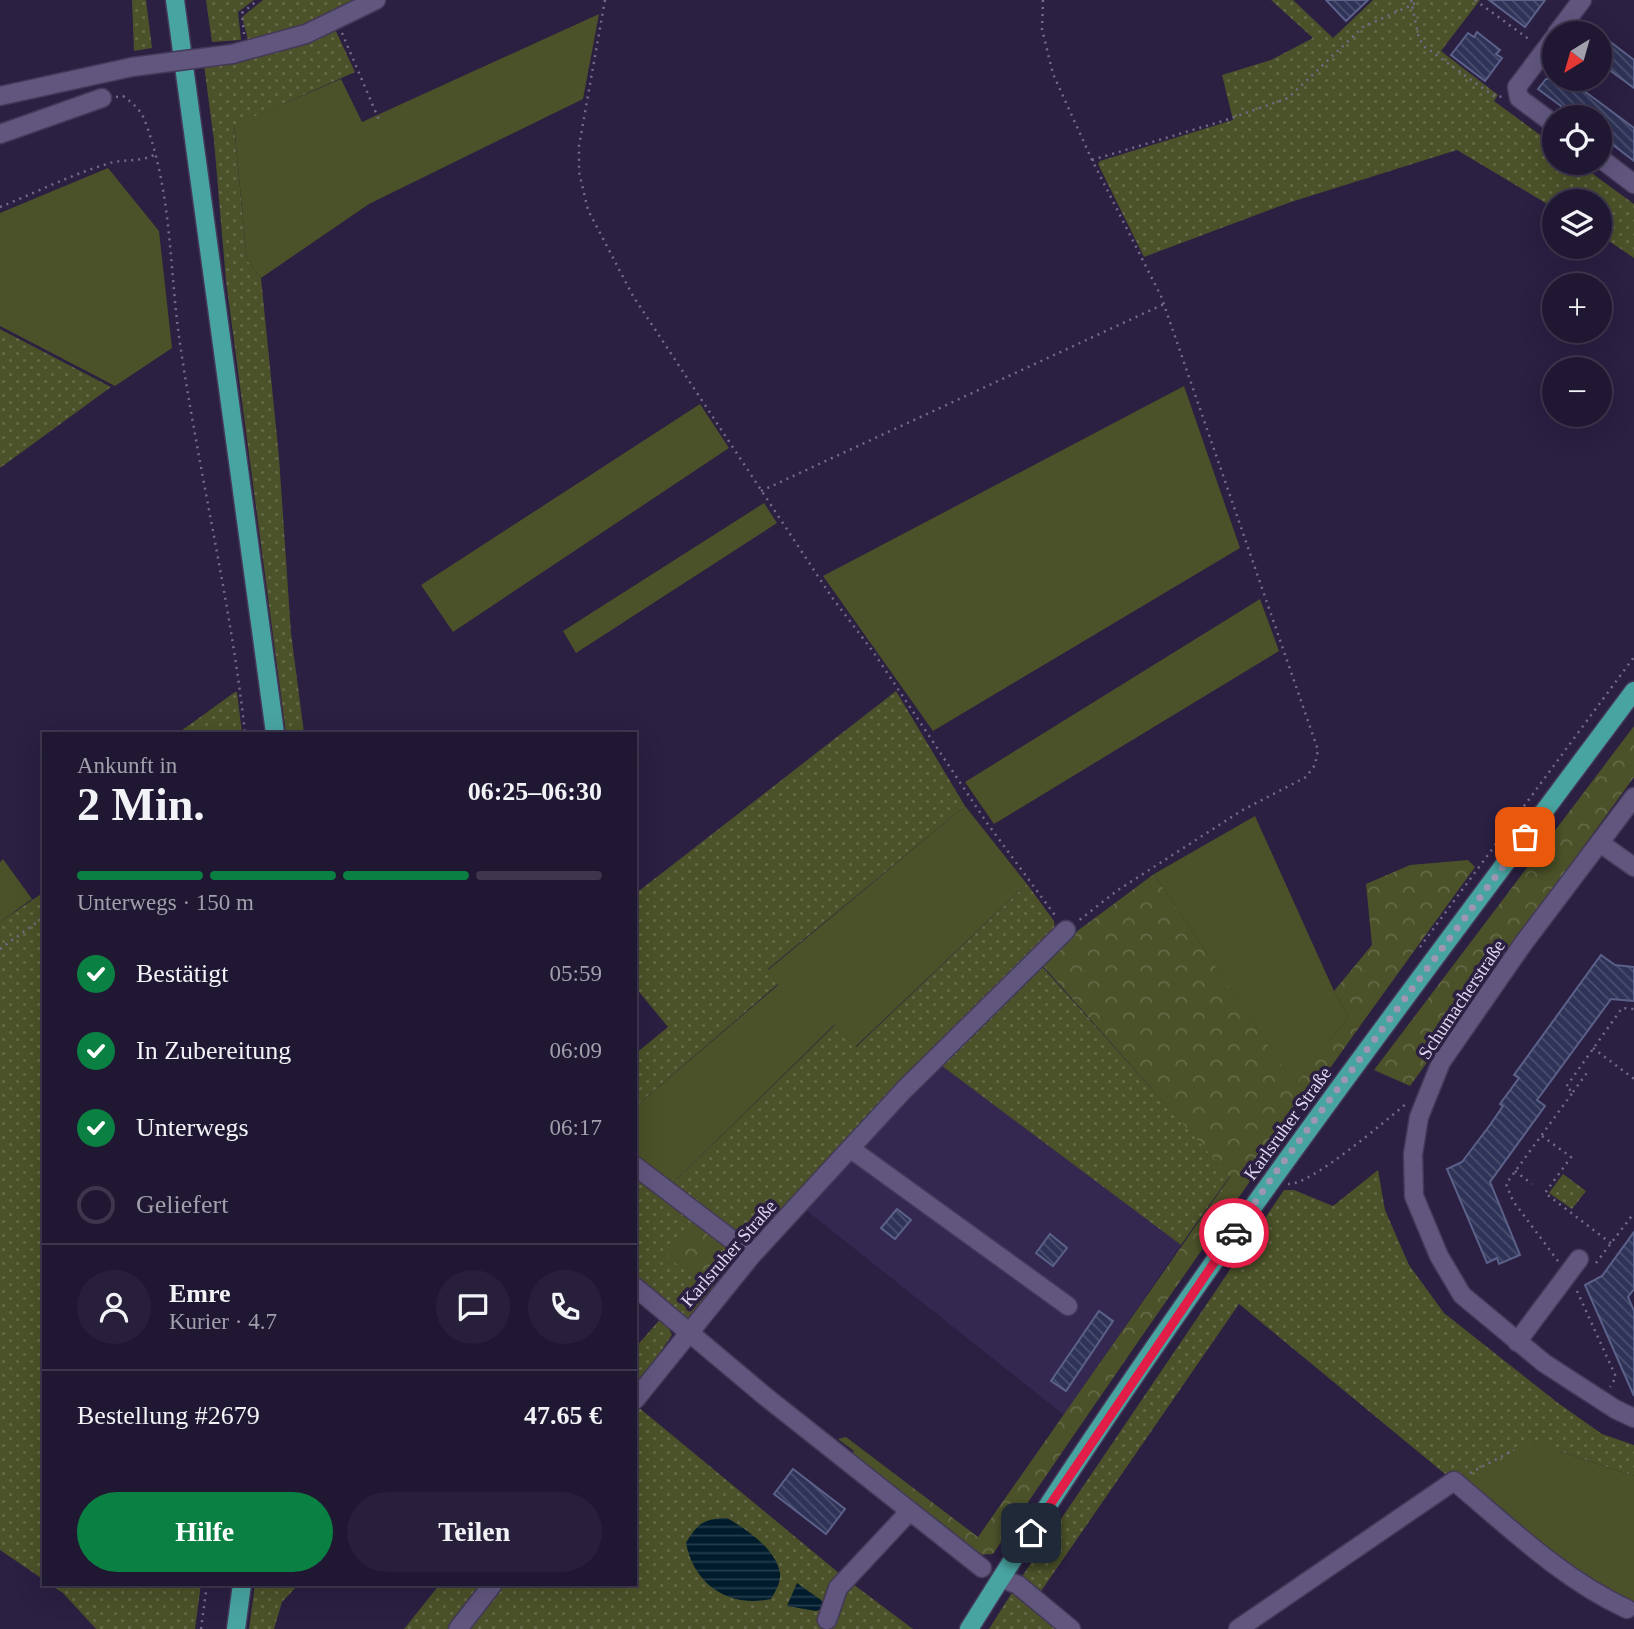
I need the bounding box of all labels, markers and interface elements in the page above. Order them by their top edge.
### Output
north arrow [1542,21,1612,91]
map controls [1542,21,1612,427]
button: locate [1542,105,1612,175]
button: layers [1542,189,1612,259]
button: + [1542,273,1612,343]
button: − [1542,357,1612,427]
text: Ankunft in [77,753,177,778]
text: 06:25–06:30 [468,777,602,806]
text: 2 Min. [77,779,205,830]
pin [1495,807,1555,867]
icon: bag [1506,818,1544,856]
text: Unterwegs · 150 m [77,890,254,915]
street label: Schumacherstraße [1414,936,1509,1063]
icon: check [77,955,115,993]
text: Bestätigt [136,959,228,988]
text: 05:59 [550,961,602,986]
icon: check [77,1032,115,1070]
text: In Zubereitung [136,1036,291,1065]
text: 06:09 [550,1038,602,1063]
street label: Karlsruher Straße [1239,1063,1335,1184]
icon: check [77,1109,115,1147]
text: Unterwegs [136,1113,249,1142]
text: 06:17 [550,1115,602,1140]
text: Geliefert [136,1190,228,1219]
street label: Karlsruher Straße [676,1196,780,1311]
courier [1199,1198,1269,1268]
icon: car [1215,1214,1253,1252]
button: person [77,1270,151,1344]
button: chat [436,1270,510,1344]
button: phone [528,1270,602,1344]
text: Emre [169,1279,231,1308]
text: Kurier · 4.7 [169,1309,277,1334]
text: Bestellung #2679 [77,1401,260,1430]
text: 47.65 € [524,1401,602,1430]
button: Hilfe [77,1492,333,1572]
button: Teilen [347,1492,602,1572]
pin [1001,1503,1061,1563]
icon: home [1012,1514,1050,1552]

